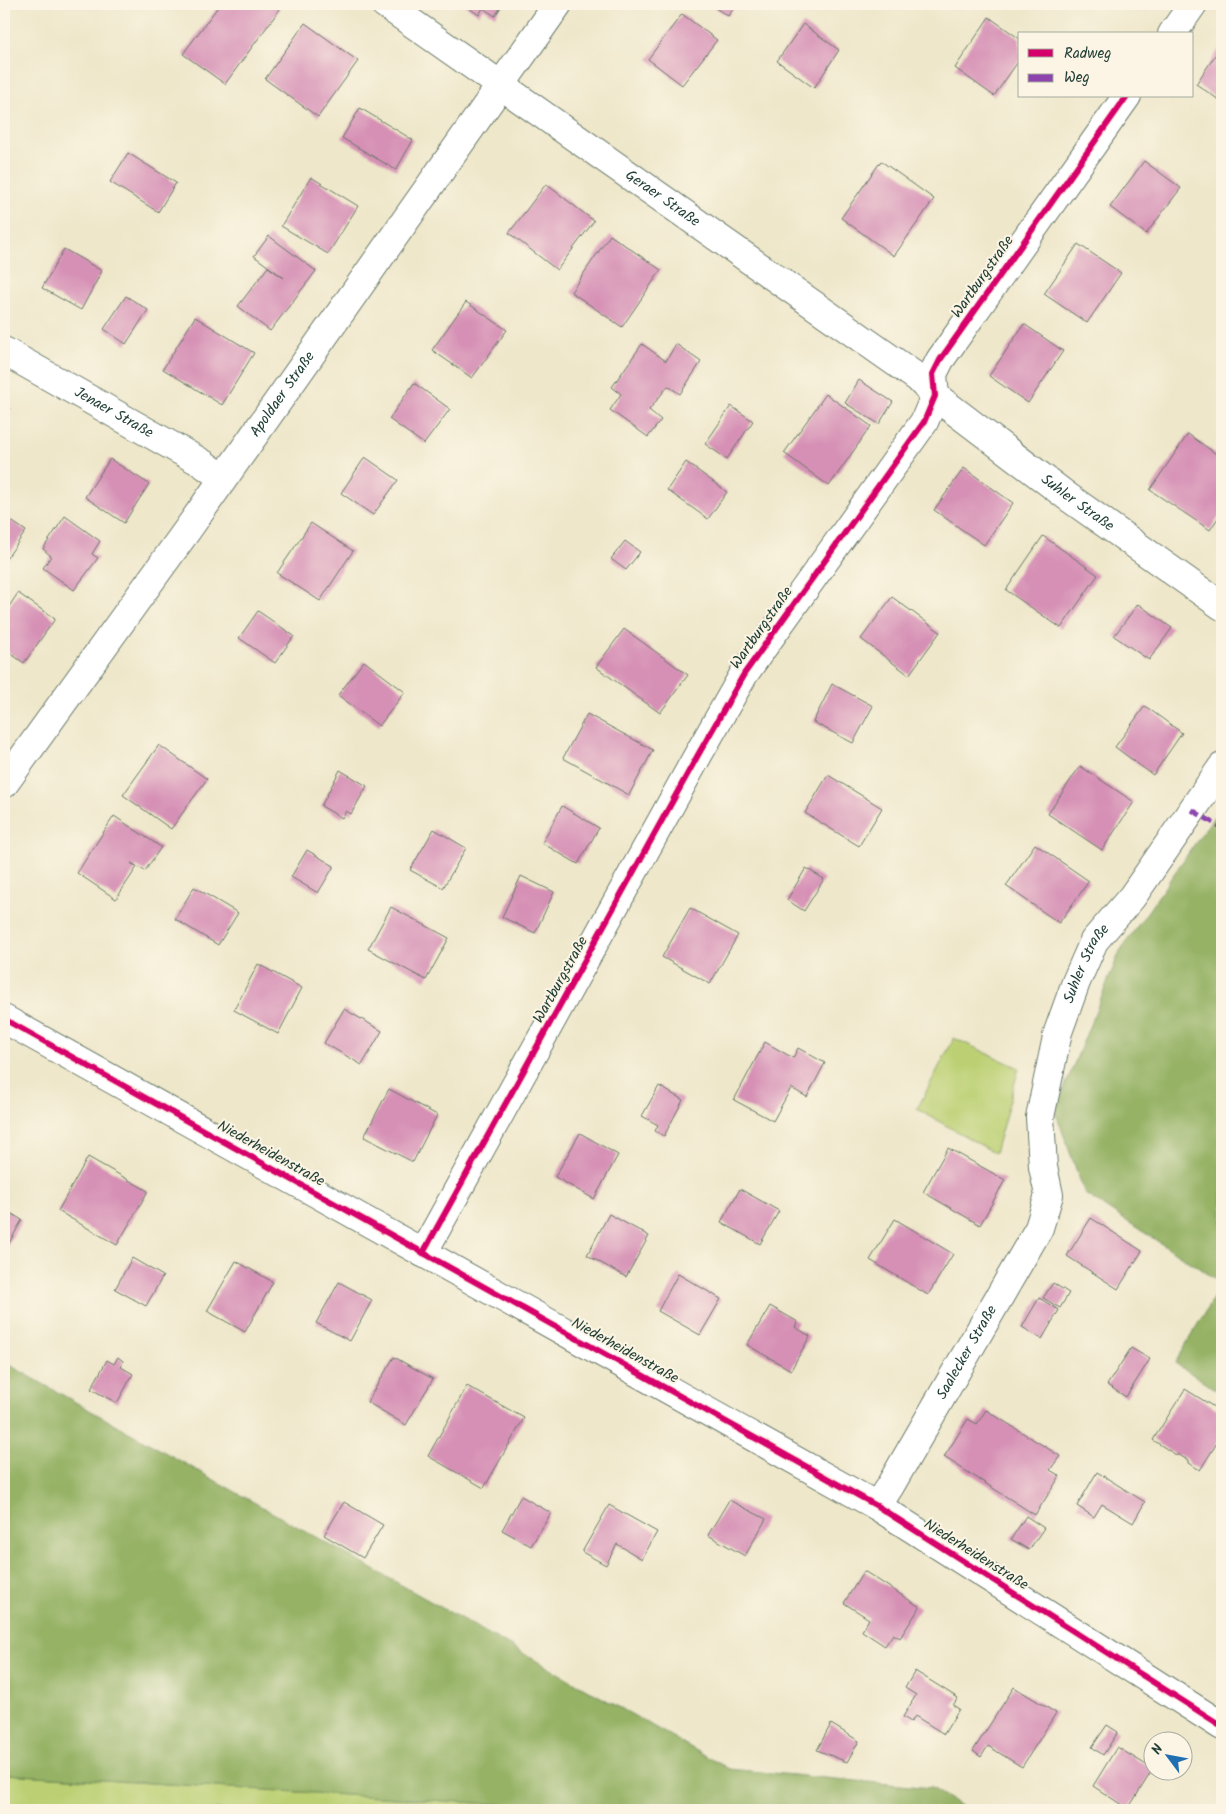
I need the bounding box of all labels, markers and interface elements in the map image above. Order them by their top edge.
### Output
legend [1018,32,1194,98]
text: Radweg [1064,42,1111,66]
text: Weg [1064,66,1090,90]
street label: Geraer Straße [620,164,705,234]
street label: Wartburgstraße [946,230,1021,323]
street label: Apoldaer Straße [244,346,322,442]
street label: Jenaer Straße [69,381,158,445]
street label: Suhler Straße [1035,468,1119,538]
street label: Wartburgstraße [725,581,800,674]
street label: Suhler Straße [1057,918,1116,1007]
street label: Wartburgstraße [527,932,595,1028]
street label: Niederheidenstraße [213,1114,330,1194]
street label: Saalecker Straße [930,1301,1004,1404]
street label: Niederheidenstraße [567,1311,684,1391]
street label: Niederheidenstraße [919,1513,1033,1597]
north arrow [1144,1732,1194,1782]
text: N [1146,1740,1170,1759]

